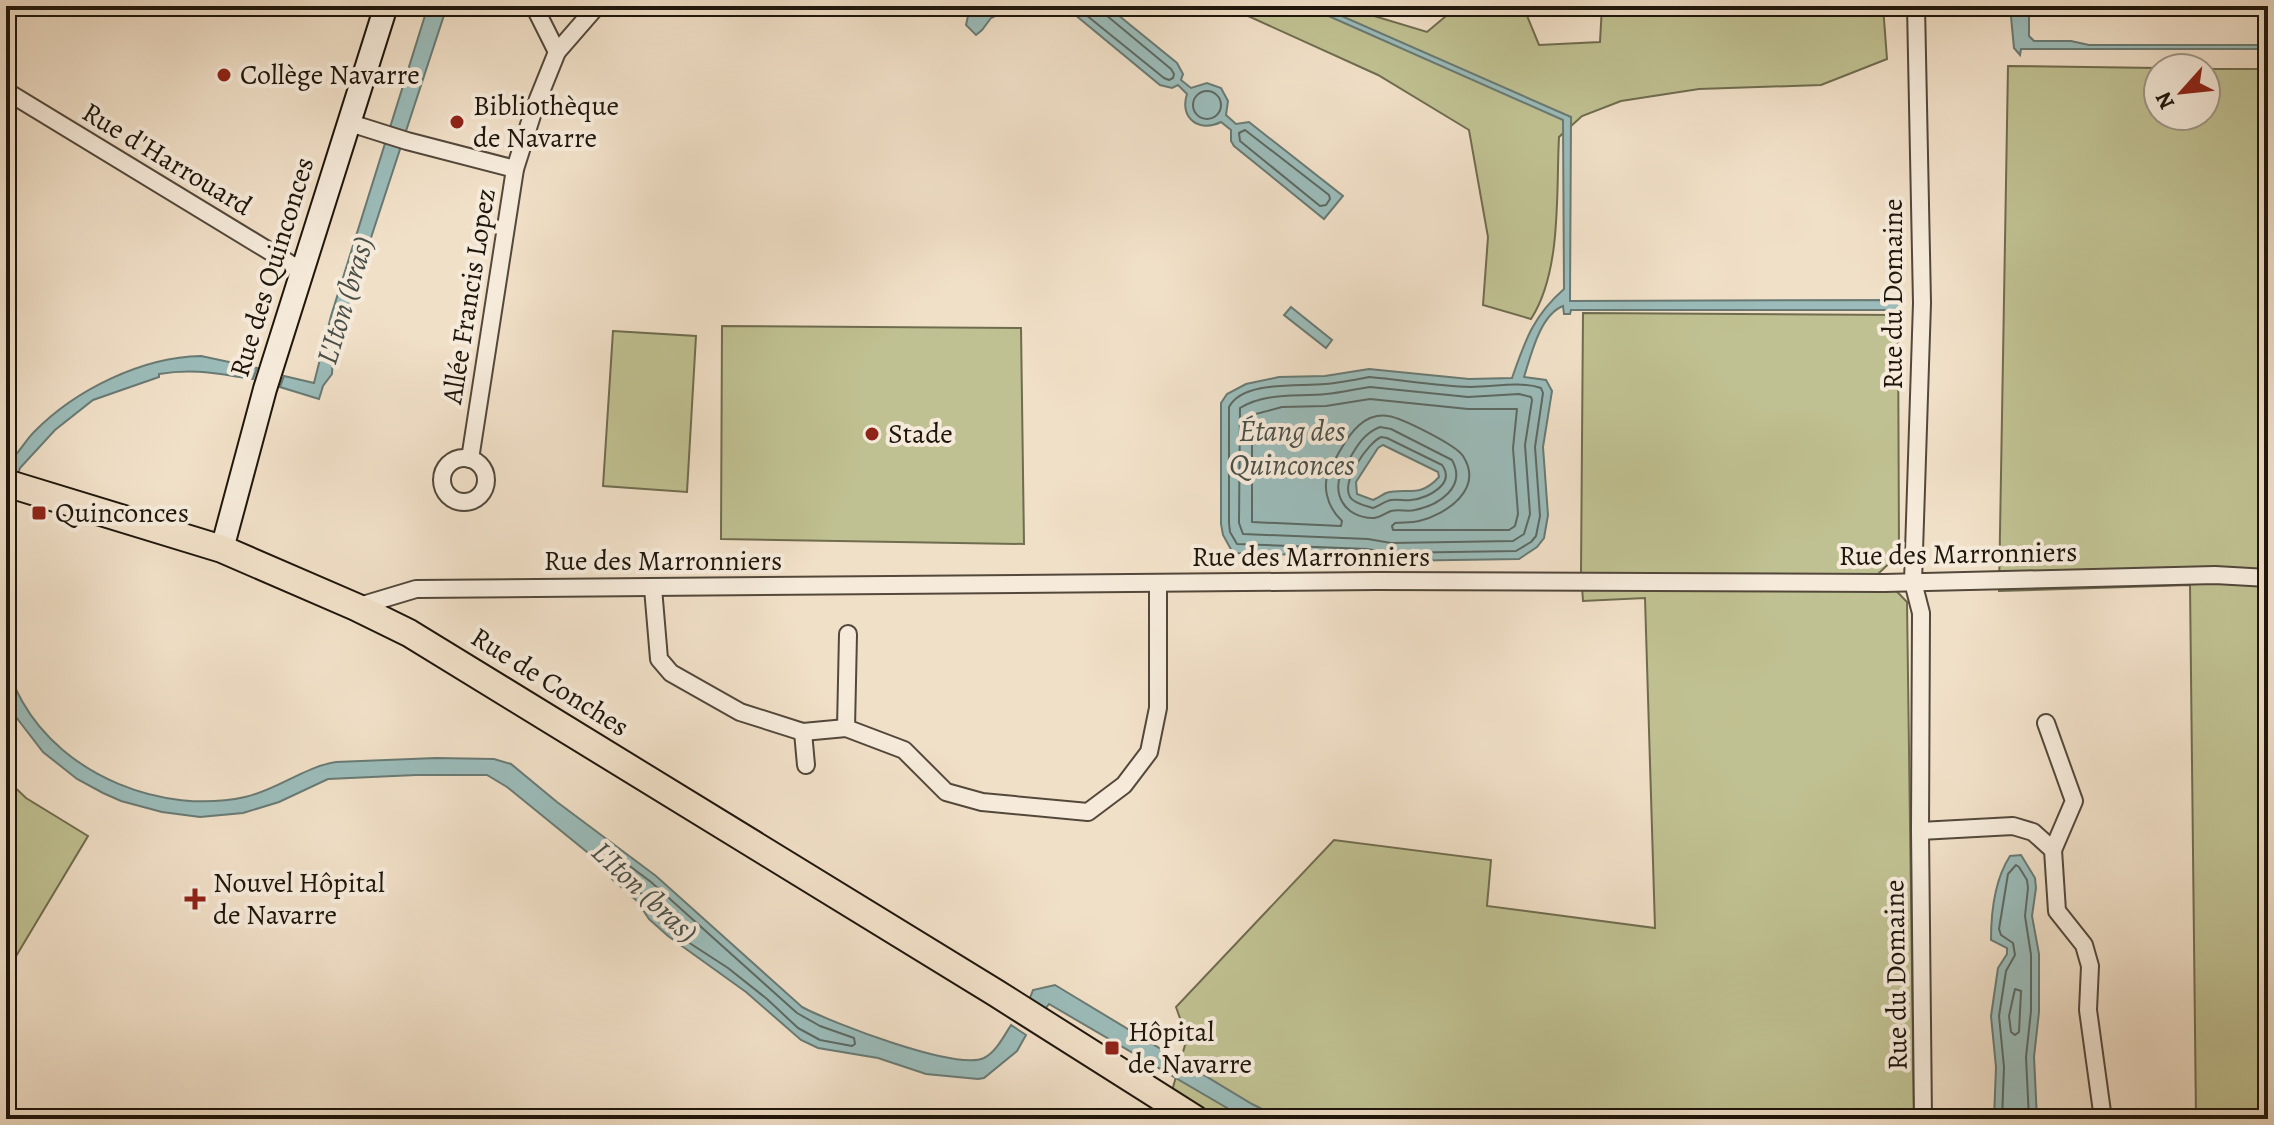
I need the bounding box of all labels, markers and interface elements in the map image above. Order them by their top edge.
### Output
north arrow [2142,52,2222,132]
place label: Collège Navarre [240,56,420,94]
marker: Collège Navarre [215,66,233,84]
place label: Bibliothèque de Navarre [473,87,619,157]
text: N [2148,87,2182,115]
street label: Rue d'Harrouard [75,93,260,225]
marker: Bibliothèque de Navarre [448,113,466,131]
street label: Rue des Quinconces [221,153,323,381]
street label: Allée Francis Lopez [433,186,505,407]
street label: Rue du Domaine [1874,199,1912,390]
water label: L'Iton (bras) [306,231,384,369]
water label: Étang des Quinconces [1229,411,1355,485]
place label: Stade [888,415,953,453]
marker: Stade [863,425,881,443]
place label: Quinconces [55,494,189,532]
marker: Quinconces [30,504,48,522]
street label: Rue des Marronniers [1838,533,2078,575]
street label: Rue des Marronniers [1192,538,1430,576]
street label: Rue des Marronniers [544,542,782,580]
street label: Rue de Conches [464,618,636,746]
water label: L'Iton (bras) [583,832,707,952]
place label: Nouvel Hôpital de Navarre [213,864,385,934]
street label: Rue du Domaine [1875,879,1917,1071]
marker: Nouvel Hôpital de Navarre [184,888,206,910]
place label: Hôpital de Navarre [1128,1013,1252,1083]
marker: Hôpital de Navarre [1103,1039,1121,1057]

